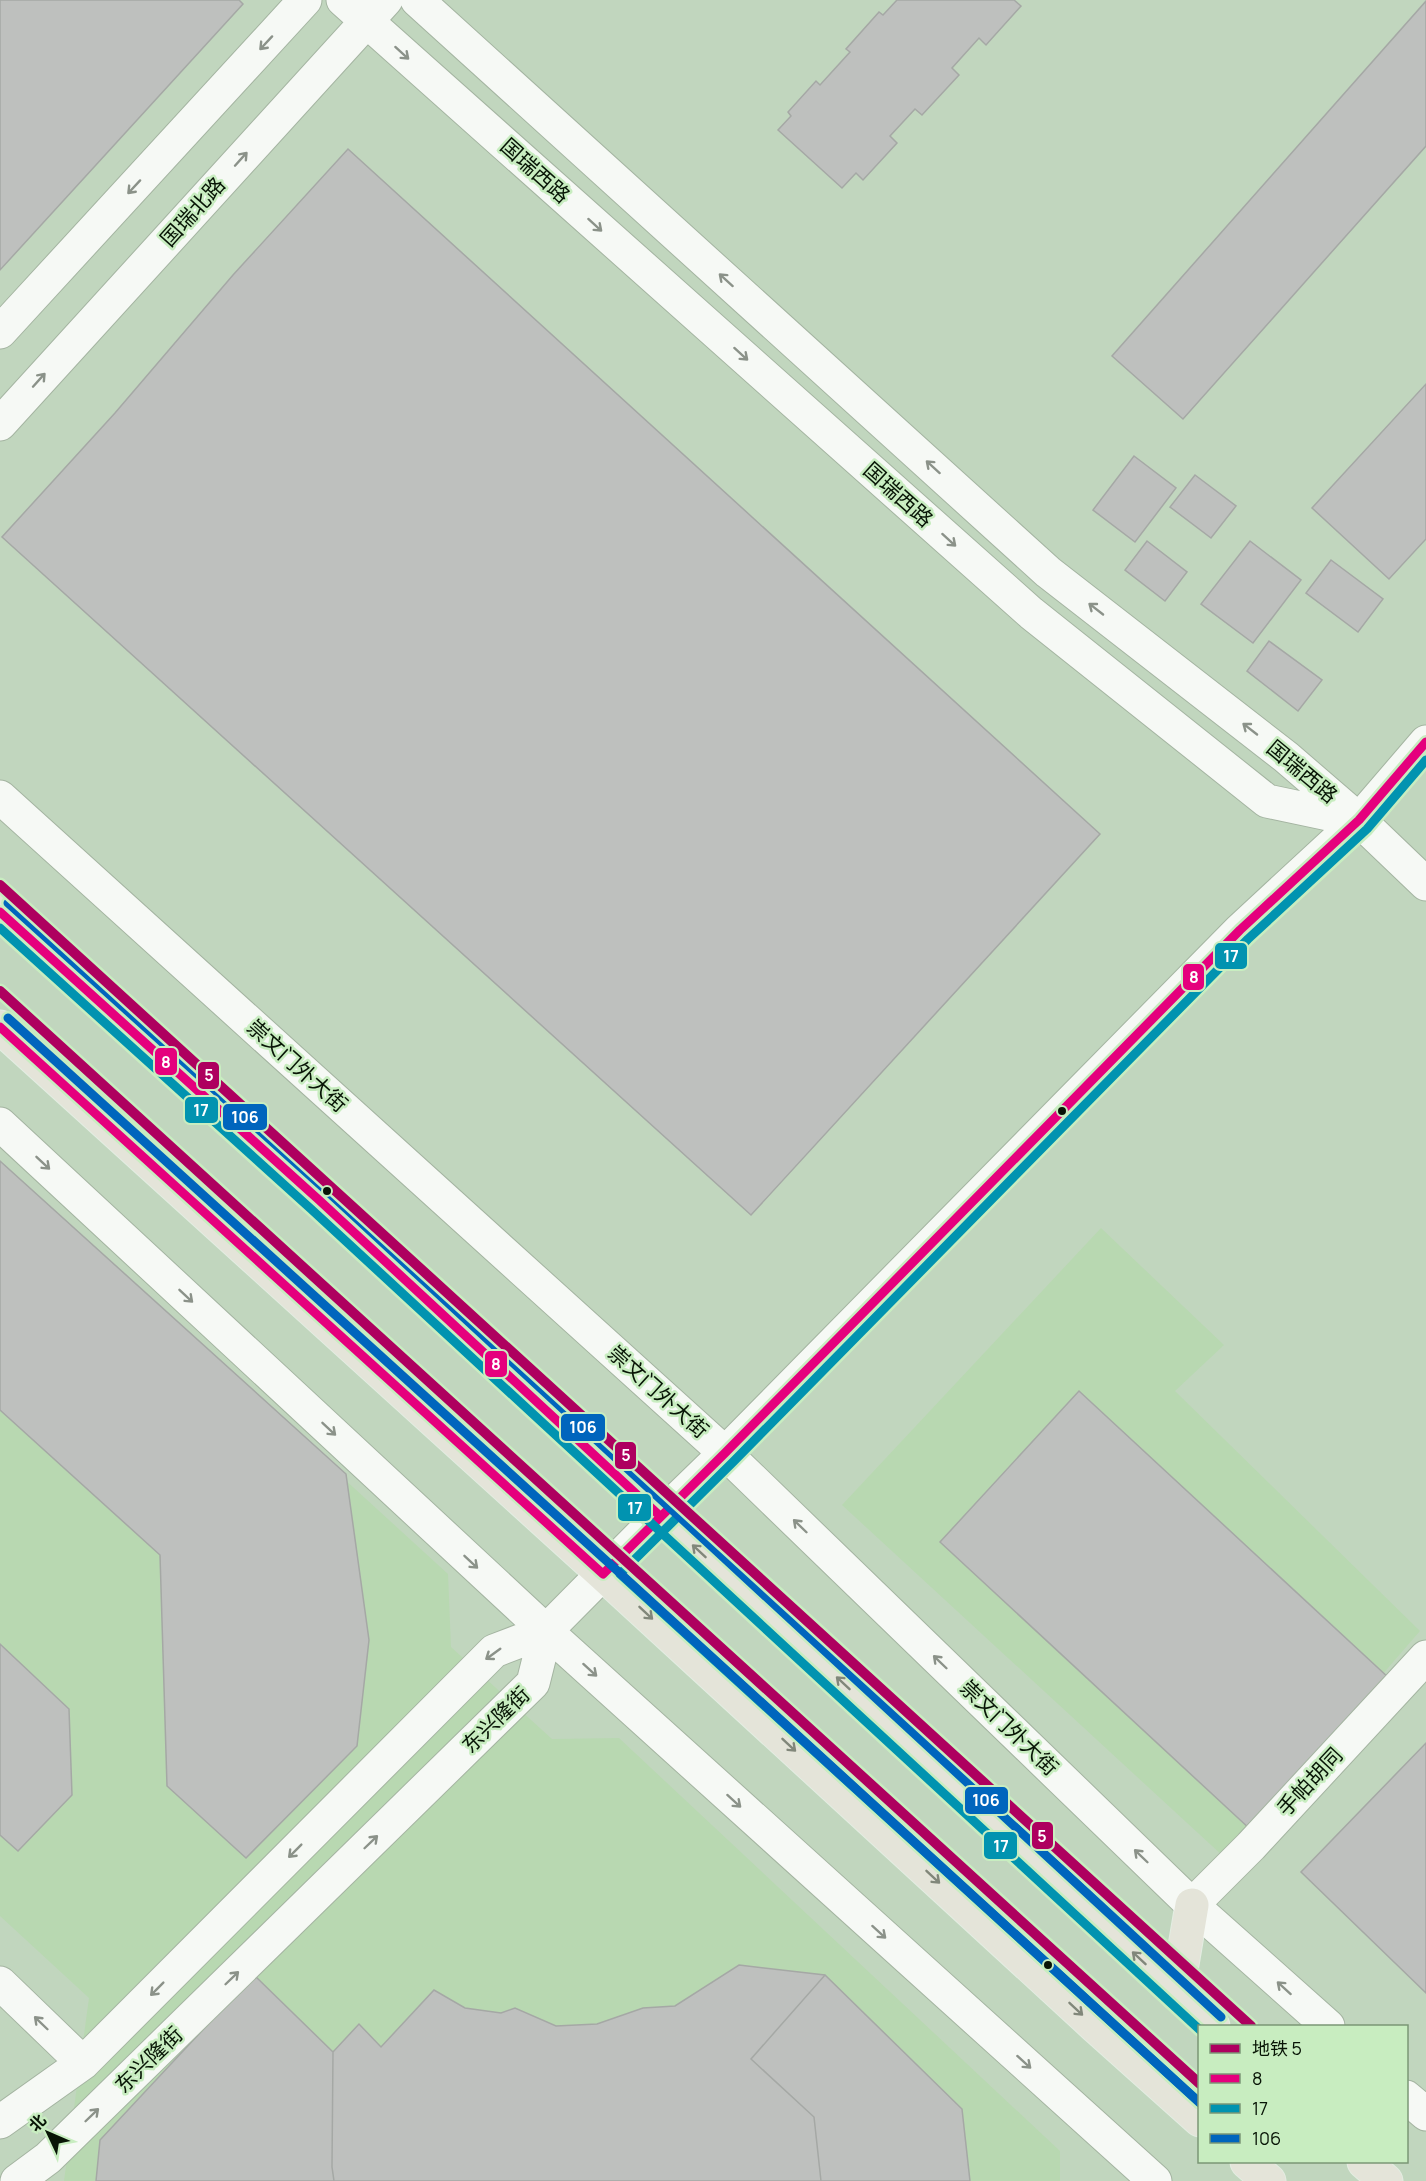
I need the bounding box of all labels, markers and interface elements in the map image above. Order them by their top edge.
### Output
one-way arrow [259,35,273,50]
one-way arrow [394,46,409,60]
street label: 国瑞西路 [495,132,576,209]
one-way arrow [234,151,249,166]
street label: 国瑞北路 [154,171,231,252]
one-way arrow [127,179,141,194]
one-way arrow [587,218,602,232]
one-way arrow [719,273,734,287]
one-way arrow [733,347,748,361]
one-way arrow [32,373,46,388]
street label: 国瑞西路 [858,456,939,533]
one-way arrow [926,460,941,474]
one-way arrow [941,533,956,547]
one-way arrow [1088,602,1104,615]
one-way arrow [1242,722,1258,735]
street label: 国瑞西路 [1261,734,1344,809]
line badge: 17 [1214,942,1248,970]
text: 17 [1223,945,1239,967]
line badge: 8 [1182,963,1205,991]
text: 8 [1189,966,1199,988]
street label: 崇文门外大街 [241,1013,354,1118]
line badge: 8 [154,1047,178,1076]
text: 8 [161,1051,171,1073]
line badge: 5 [197,1061,220,1090]
text: 5 [204,1064,214,1086]
line badge: 17 [184,1096,219,1124]
text: 17 [193,1099,209,1121]
line badge: 106 [222,1103,268,1131]
unlabelled marker [1056,1105,1068,1117]
text: 106 [231,1106,259,1128]
one-way arrow [35,1156,50,1170]
unlabelled marker [321,1185,333,1197]
one-way arrow [178,1289,193,1303]
street label: 崇文门外大街 [602,1339,715,1444]
line badge: 8 [484,1350,508,1378]
text: 8 [491,1353,501,1375]
line badge: 106 [560,1413,606,1442]
text: 106 [569,1416,597,1438]
one-way arrow [321,1422,336,1436]
line badge: 5 [614,1441,637,1470]
text: 5 [621,1444,631,1466]
line badge: 17 [617,1493,652,1522]
text: 17 [627,1497,643,1519]
one-way arrow [793,1519,808,1533]
one-way arrow [692,1544,707,1558]
one-way arrow [464,1555,479,1569]
one-way arrow [638,1606,653,1620]
one-way arrow [485,1648,501,1661]
one-way arrow [933,1654,948,1669]
one-way arrow [582,1663,597,1678]
street label: 崇文门外大街 [955,1673,1065,1781]
one-way arrow [835,1676,850,1690]
street label: 东兴隆街 [455,1680,535,1759]
one-way arrow [781,1738,796,1752]
street label: 手帕胡同 [1270,1741,1348,1822]
line badge: 106 [964,1786,1009,1815]
text: 106 [972,1789,1000,1811]
one-way arrow [727,1794,742,1808]
line badge: 5 [1031,1821,1054,1850]
text: 5 [1037,1825,1047,1847]
line badge: 17 [983,1831,1018,1860]
one-way arrow [363,1835,378,1849]
text: 17 [993,1835,1009,1857]
one-way arrow [288,1843,303,1858]
one-way arrow [1133,1848,1148,1863]
one-way arrow [925,1870,940,1884]
one-way arrow [871,1925,886,1939]
one-way arrow [1132,1951,1147,1966]
unlabelled marker [1042,1959,1054,1971]
one-way arrow [224,1971,239,1986]
one-way arrow [150,1981,165,1996]
one-way arrow [1277,1981,1292,1995]
one-way arrow [1069,2002,1084,2016]
one-way arrow [34,2016,49,2030]
street label: 东兴隆街 [108,2020,188,2099]
legend [1198,2025,1408,2163]
text: 地铁 5 [1252,2036,1302,2060]
one-way arrow [1016,2055,1031,2069]
text: 8 [1252,2066,1262,2090]
text: 17 [1252,2096,1268,2120]
north arrow [18,2103,78,2163]
one-way arrow [85,2107,100,2122]
text: 北 [24,2109,51,2136]
text: 106 [1252,2126,1281,2150]

